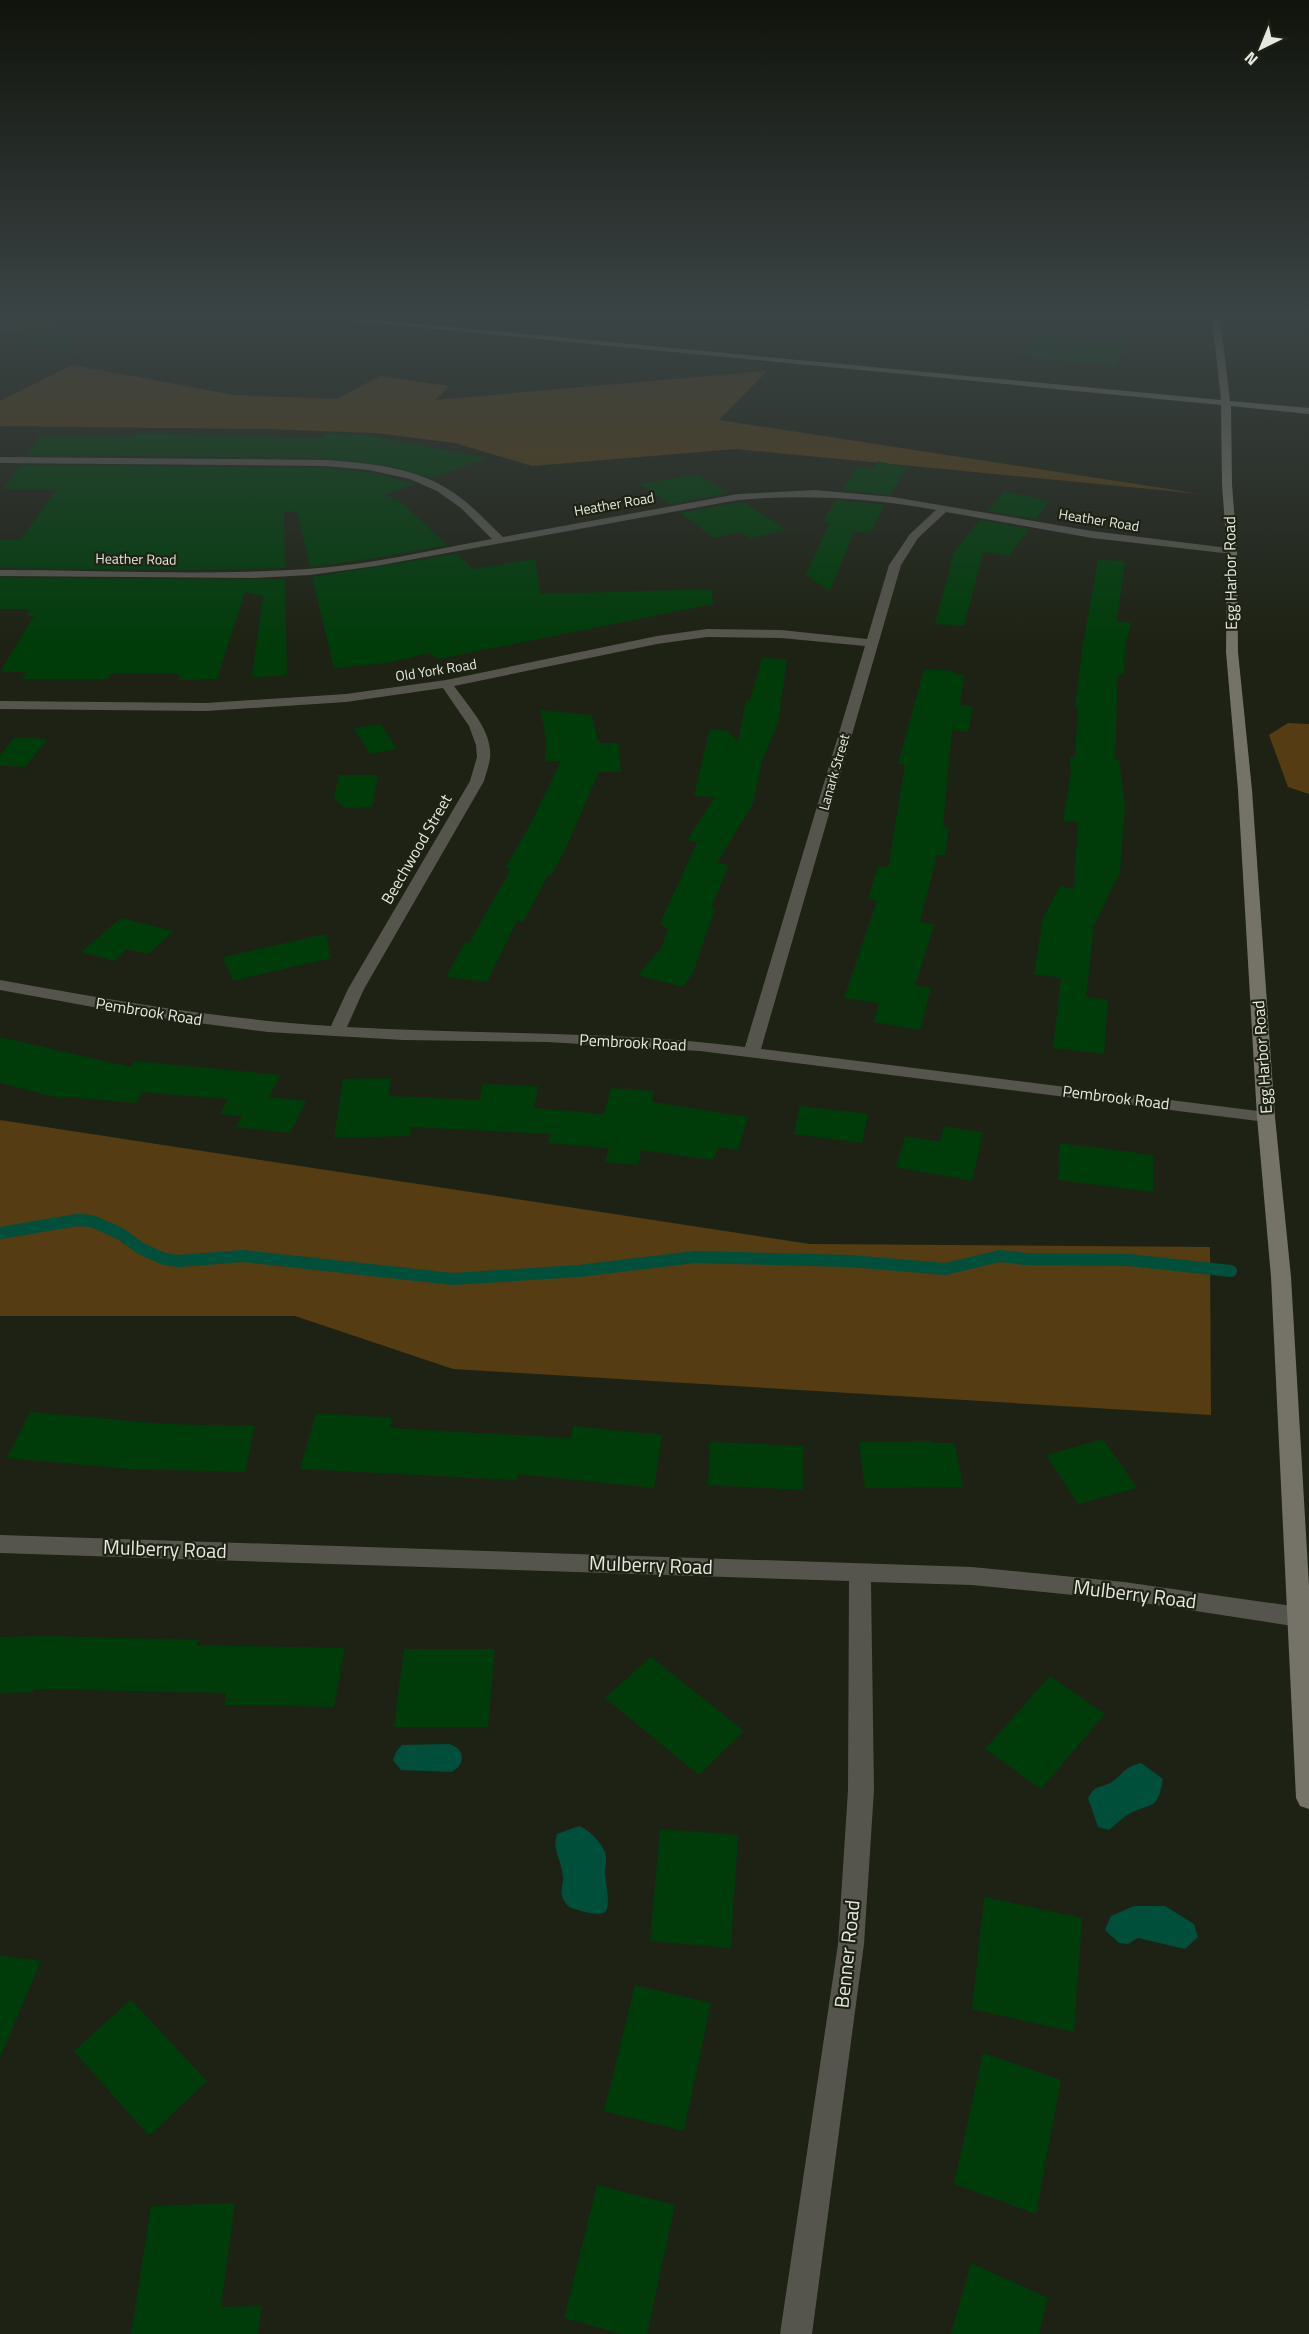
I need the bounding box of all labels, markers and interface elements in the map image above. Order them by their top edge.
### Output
north arrow [1231,18,1291,78]
text: N [1239,46,1263,72]
street label: Heather Road [572,486,656,521]
street label: Heather Road [1057,503,1141,536]
street label: Egg Harbor Road [1217,516,1243,630]
street label: Heather Road [95,547,177,570]
street label: Old York Road [394,653,478,686]
street label: Lanark Street [813,731,855,813]
street label: Beechwood Street [375,789,458,909]
street label: Pembrook Road [94,991,204,1031]
street label: Egg Harbor Road [1246,1000,1278,1114]
street label: Pembrook Road [579,1027,687,1057]
street label: Pembrook Road [1061,1079,1171,1115]
street label: Mulberry Road [103,1531,227,1566]
street label: Mulberry Road [589,1547,713,1582]
street label: Mulberry Road [1072,1571,1198,1616]
street label: Benner Road [825,1898,868,2010]

